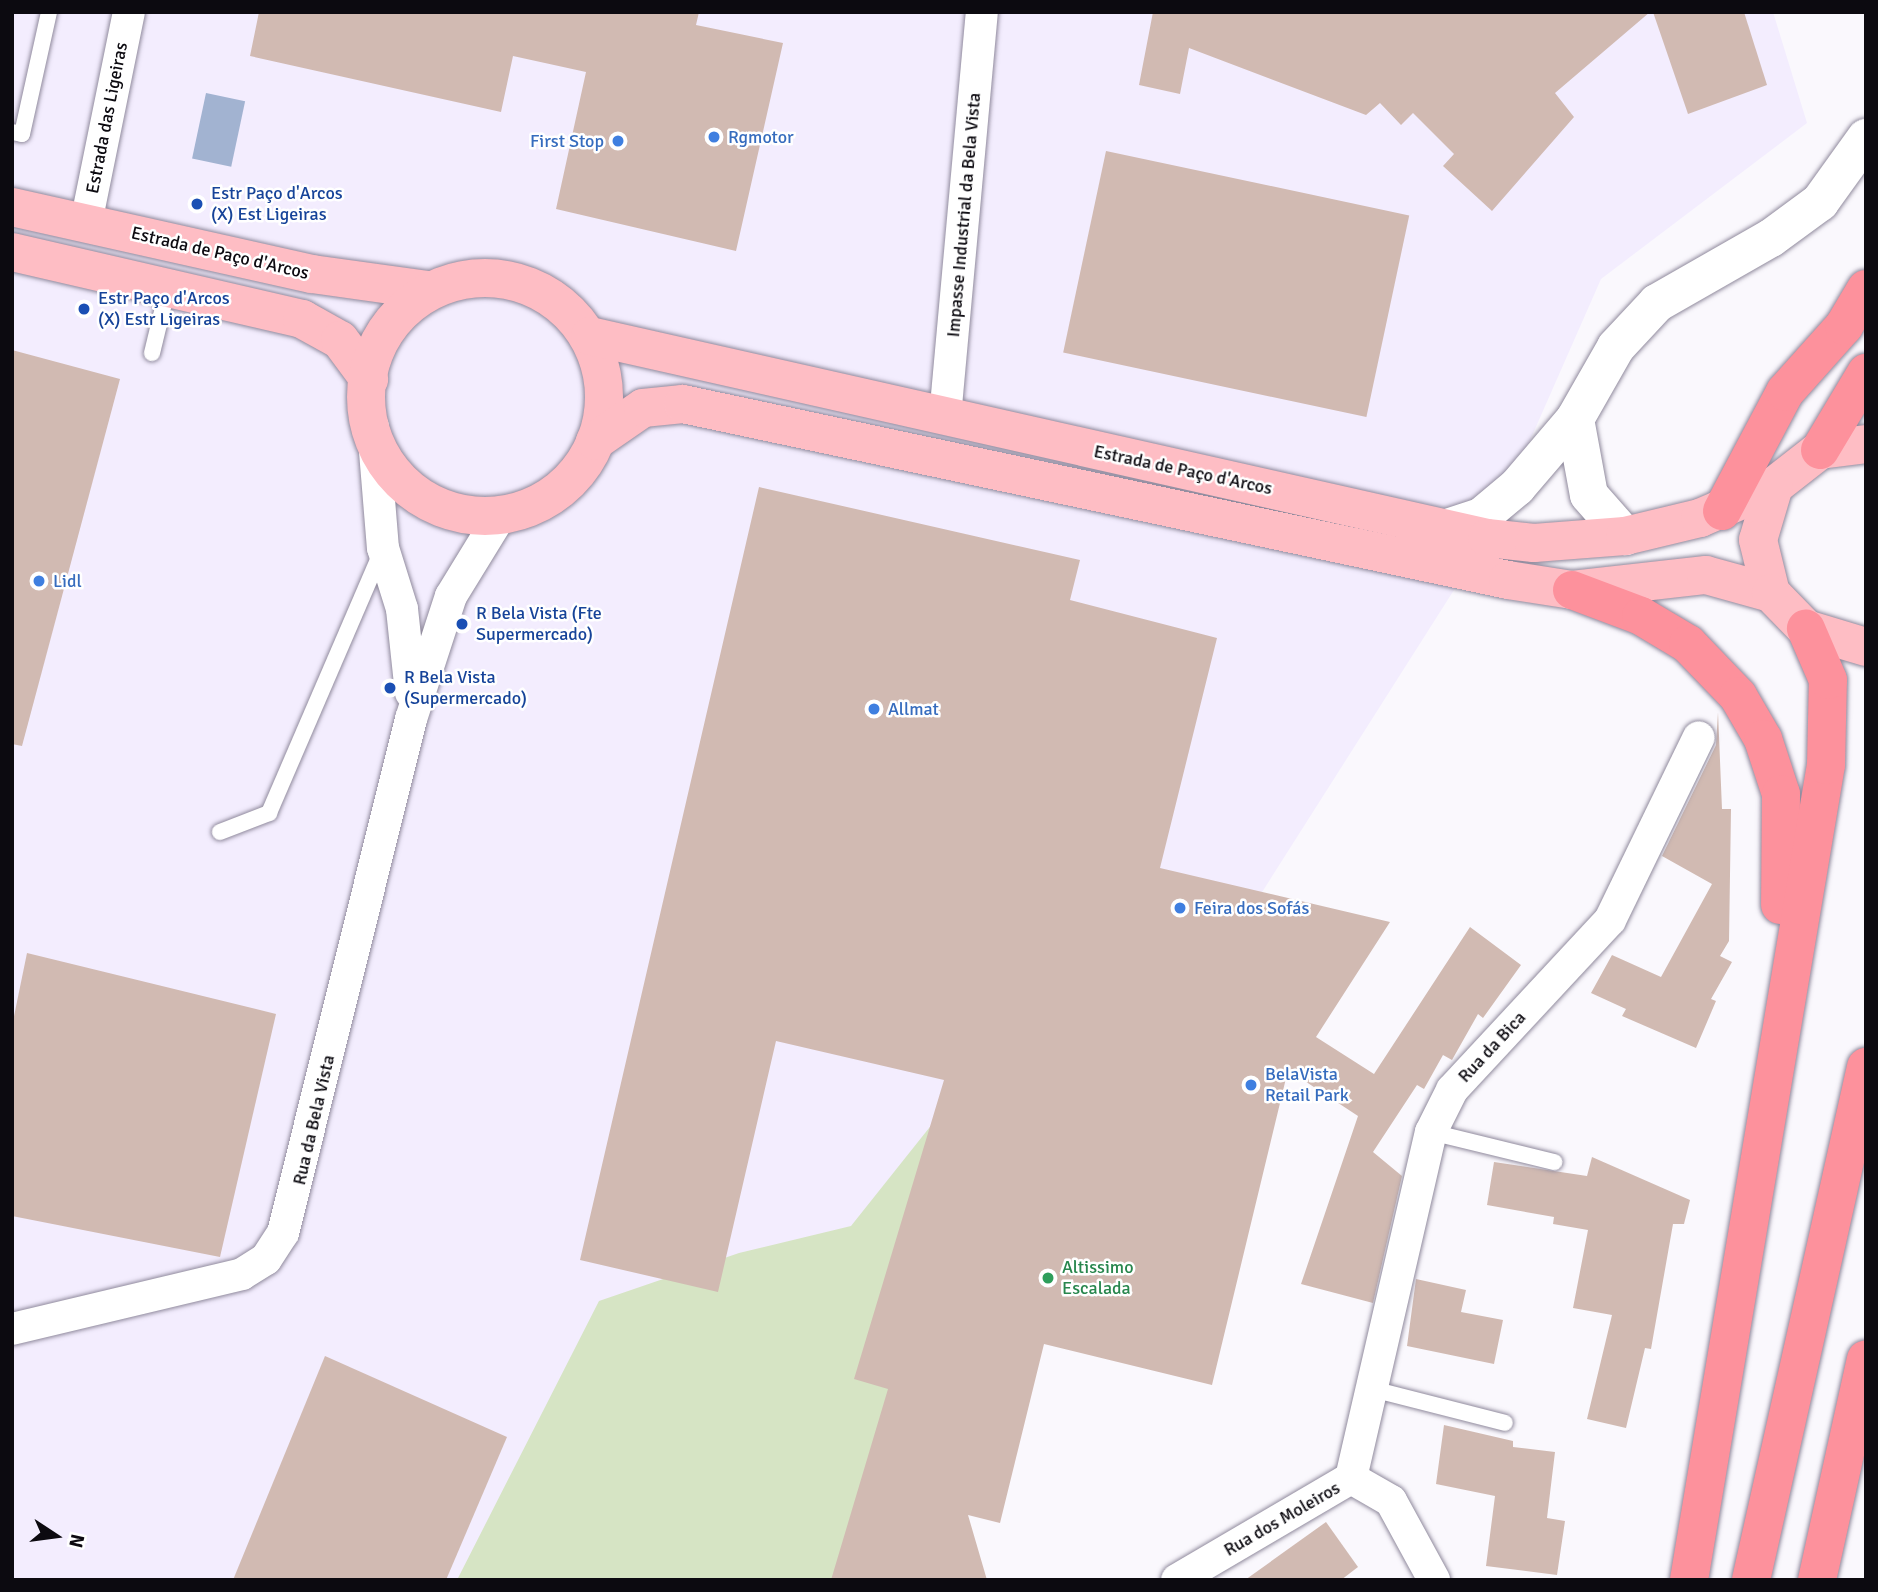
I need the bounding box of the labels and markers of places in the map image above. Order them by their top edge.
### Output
place label: Rgmotor [728,126,794,148]
marker: Rgmotor [706,129,722,145]
place label: First Stop [530,130,604,152]
marker: First Stop [610,133,626,149]
place label: Estr Paço d'Arcos (X) Est Ligeiras [211,183,343,226]
marker: Estr Paço d'Arcos (X) Est Ligeiras [189,196,205,212]
place label: Estr Paço d'Arcos (X) Estr Ligeiras [98,288,230,330]
marker: Estr Paço d'Arcos (X) Estr Ligeiras [76,301,92,317]
place label: Lidl [53,570,82,592]
marker: Lidl [31,573,47,589]
place label: R Bela Vista (Fte Supermercado) [476,603,602,646]
marker: R Bela Vista (Fte Supermercado) [454,616,470,632]
place label: R Bela Vista (Supermercado) [404,667,527,710]
marker: R Bela Vista (Supermercado) [382,680,398,696]
place label: Allmat [888,698,939,720]
marker: Allmat [866,701,882,717]
place label: Feira dos Sofás [1194,897,1309,919]
marker: Feira dos Sofás [1172,900,1188,916]
place label: BelaVista Retail Park [1265,1064,1349,1106]
marker: BelaVista Retail Park [1243,1077,1259,1093]
place label: Altissimo Escalada [1062,1257,1134,1300]
marker: Altissimo Escalada [1040,1270,1056,1286]

